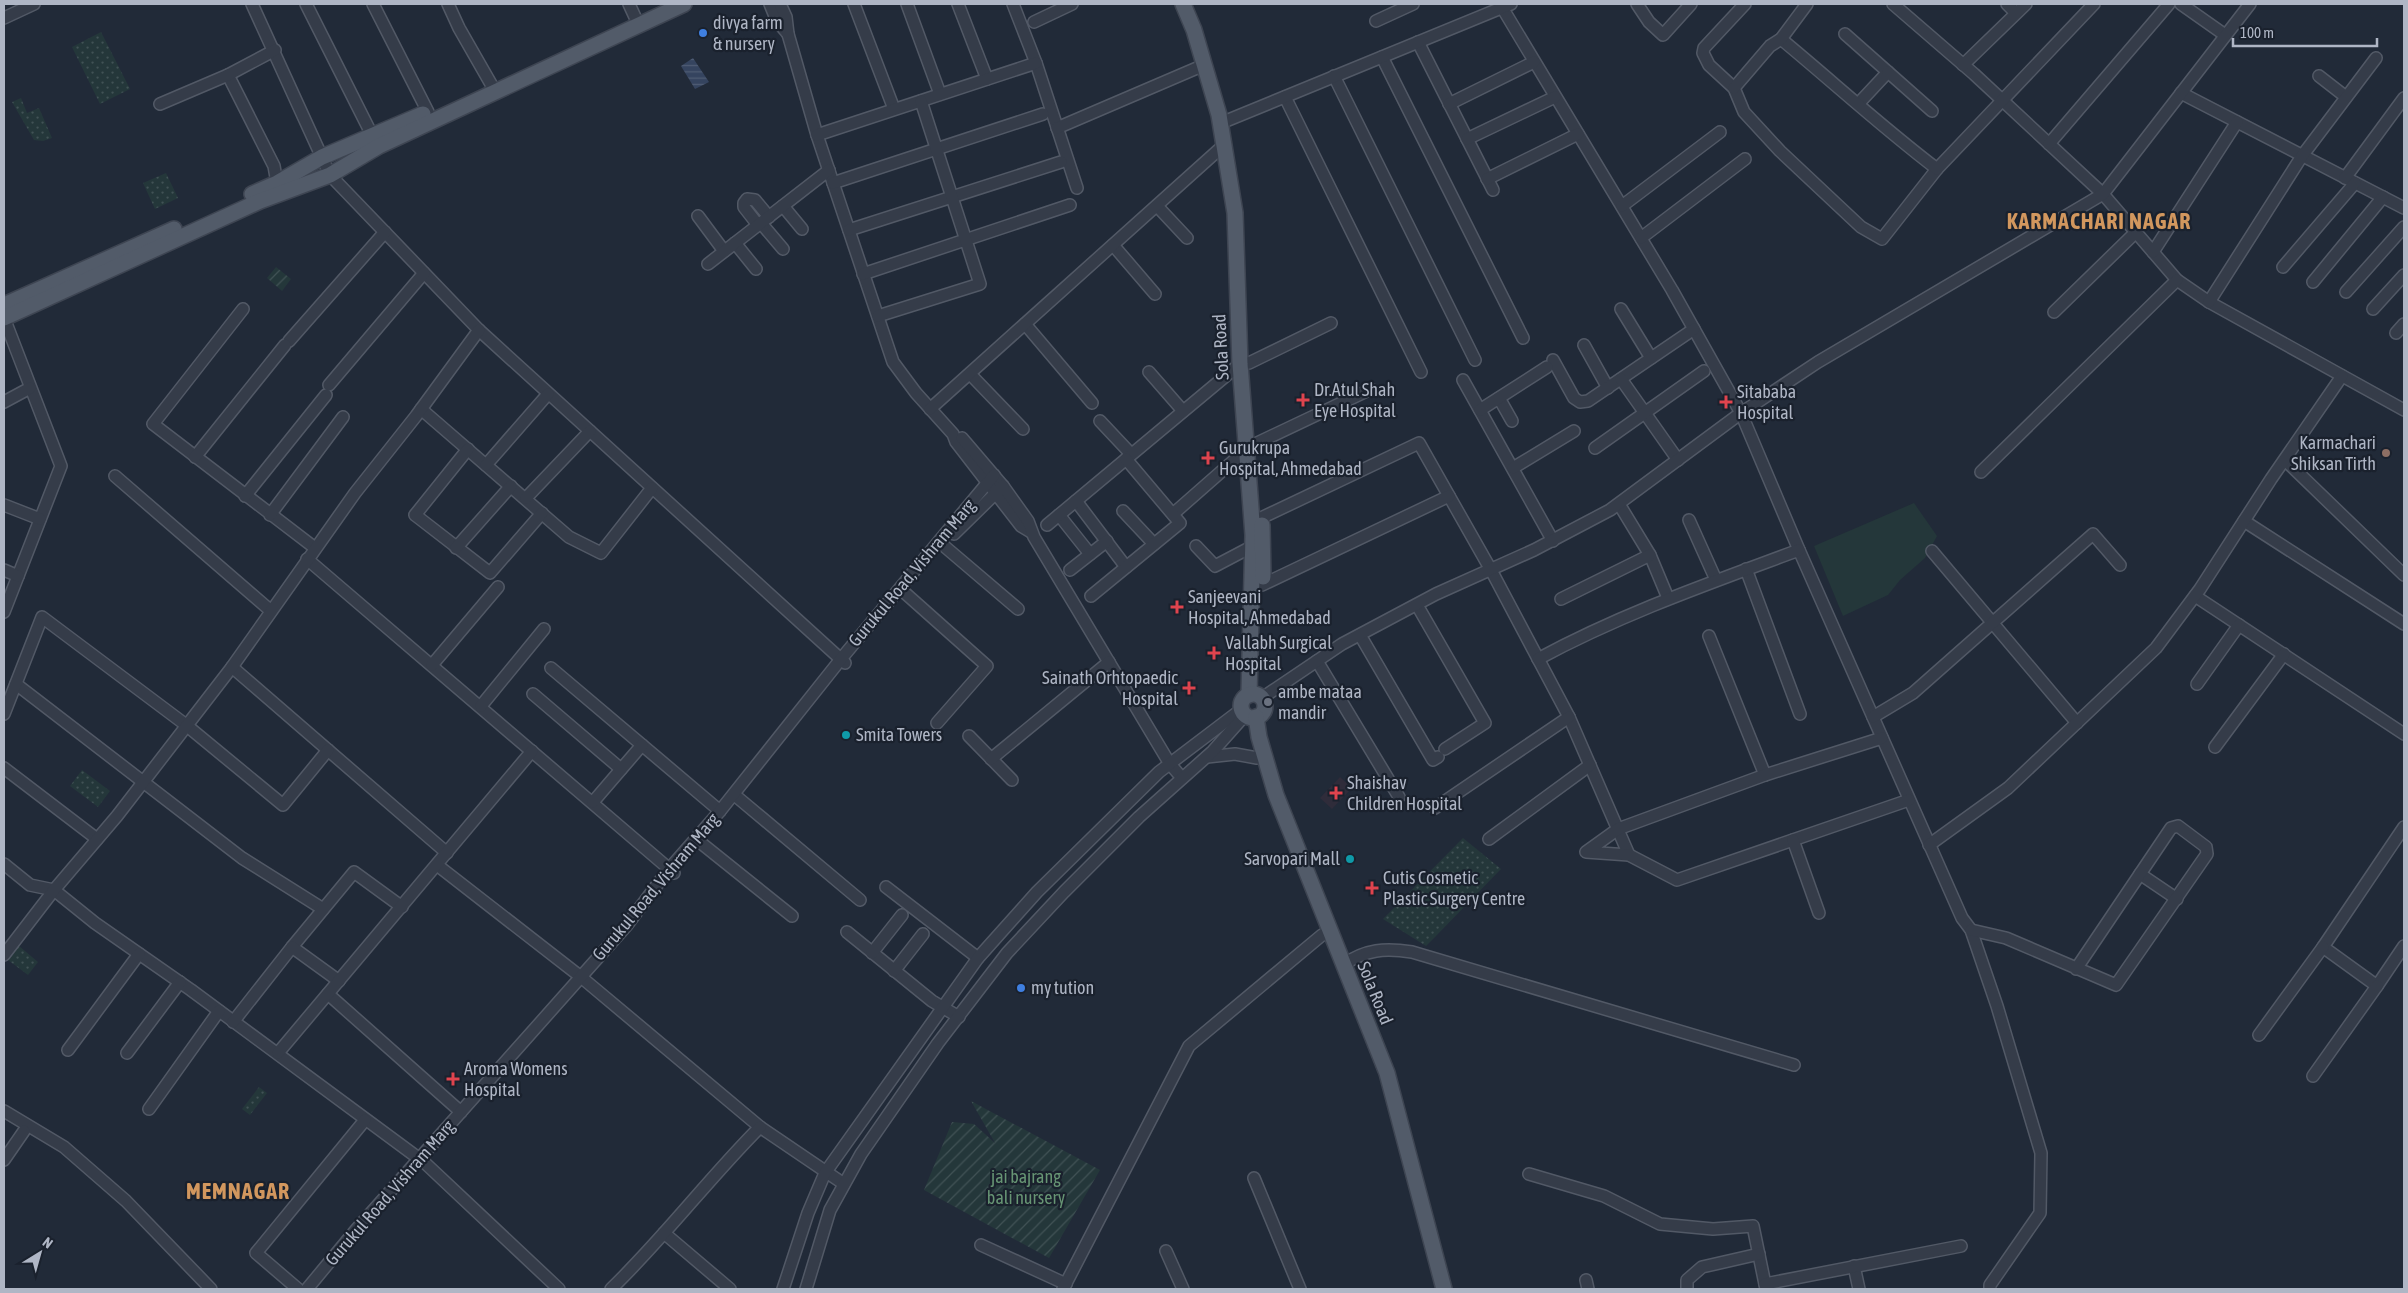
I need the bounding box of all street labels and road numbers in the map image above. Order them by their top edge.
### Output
street label: Sola Road [1208,314,1233,381]
street label: Gurukul Road, Vishram Marg [844,495,980,651]
street label: Gurukul Road, Vishram Marg [588,809,724,965]
street label: Sola Road [1353,958,1398,1027]
street label: Gurukul Road, Vishram Marg [321,1115,459,1270]

